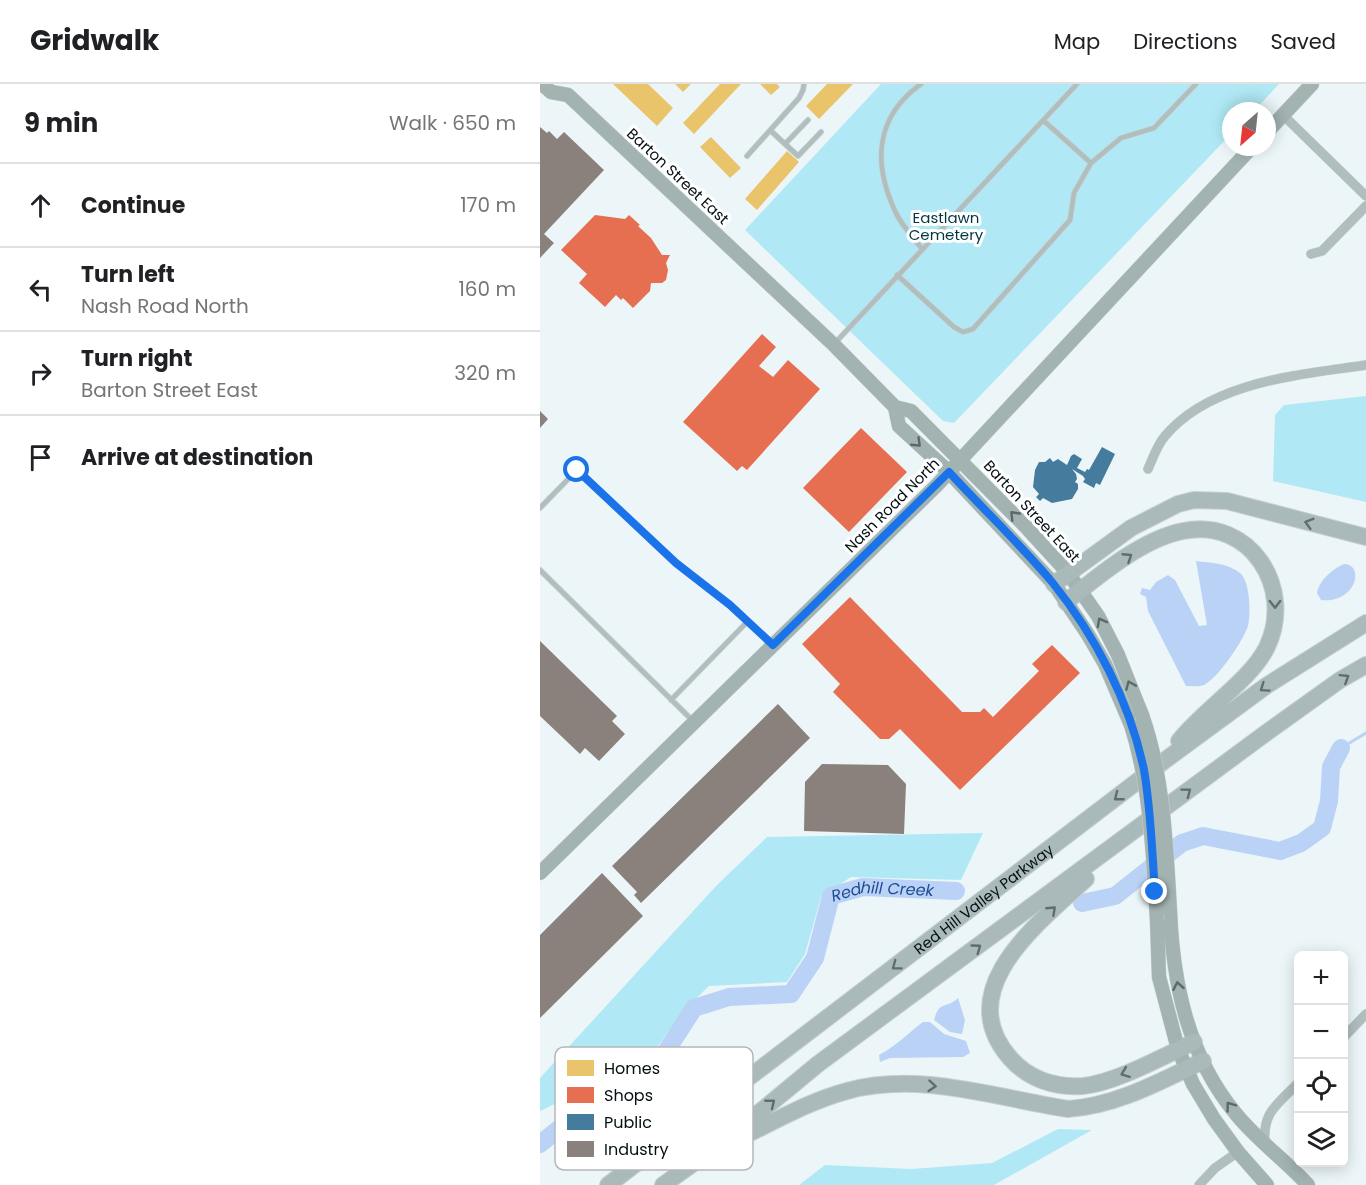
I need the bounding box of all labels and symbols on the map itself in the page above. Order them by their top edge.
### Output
north arrow [1222,102,1276,156]
street label: Barton Street East [622,123,734,229]
park label: Eastlawn Cemetery [909,207,984,245]
one-way arrow [909,435,920,446]
street label: Nash Road North [840,453,944,557]
street label: Barton Street East [979,455,1085,567]
route start [563,456,589,482]
one-way arrow [1010,511,1021,521]
one-way arrow [1304,518,1315,530]
one-way arrow [1122,552,1132,564]
one-way arrow [1269,600,1281,609]
one-way arrow [1097,618,1108,628]
one-way arrow [1339,673,1349,685]
one-way arrow [1125,680,1137,691]
one-way arrow [1259,681,1270,692]
one-way arrow [1181,788,1192,799]
one-way arrow [1113,789,1124,800]
street label: Red Hill Valley Parkway [909,838,1058,959]
water label: Redhill Creek [828,875,935,907]
route end [1141,878,1167,904]
one-way arrow [1046,906,1056,917]
one-way arrow [971,944,982,955]
one-way arrow [892,959,903,970]
one-way arrow [1172,982,1184,991]
legend [555,1047,753,1170]
text: Homes [604,1057,660,1080]
one-way arrow [1120,1066,1131,1078]
one-way arrow [927,1079,936,1092]
text: Shops [604,1084,653,1107]
one-way arrow [764,1099,775,1110]
one-way arrow [1226,1102,1237,1113]
text: Public [604,1111,652,1134]
text: Industry [604,1138,668,1161]

